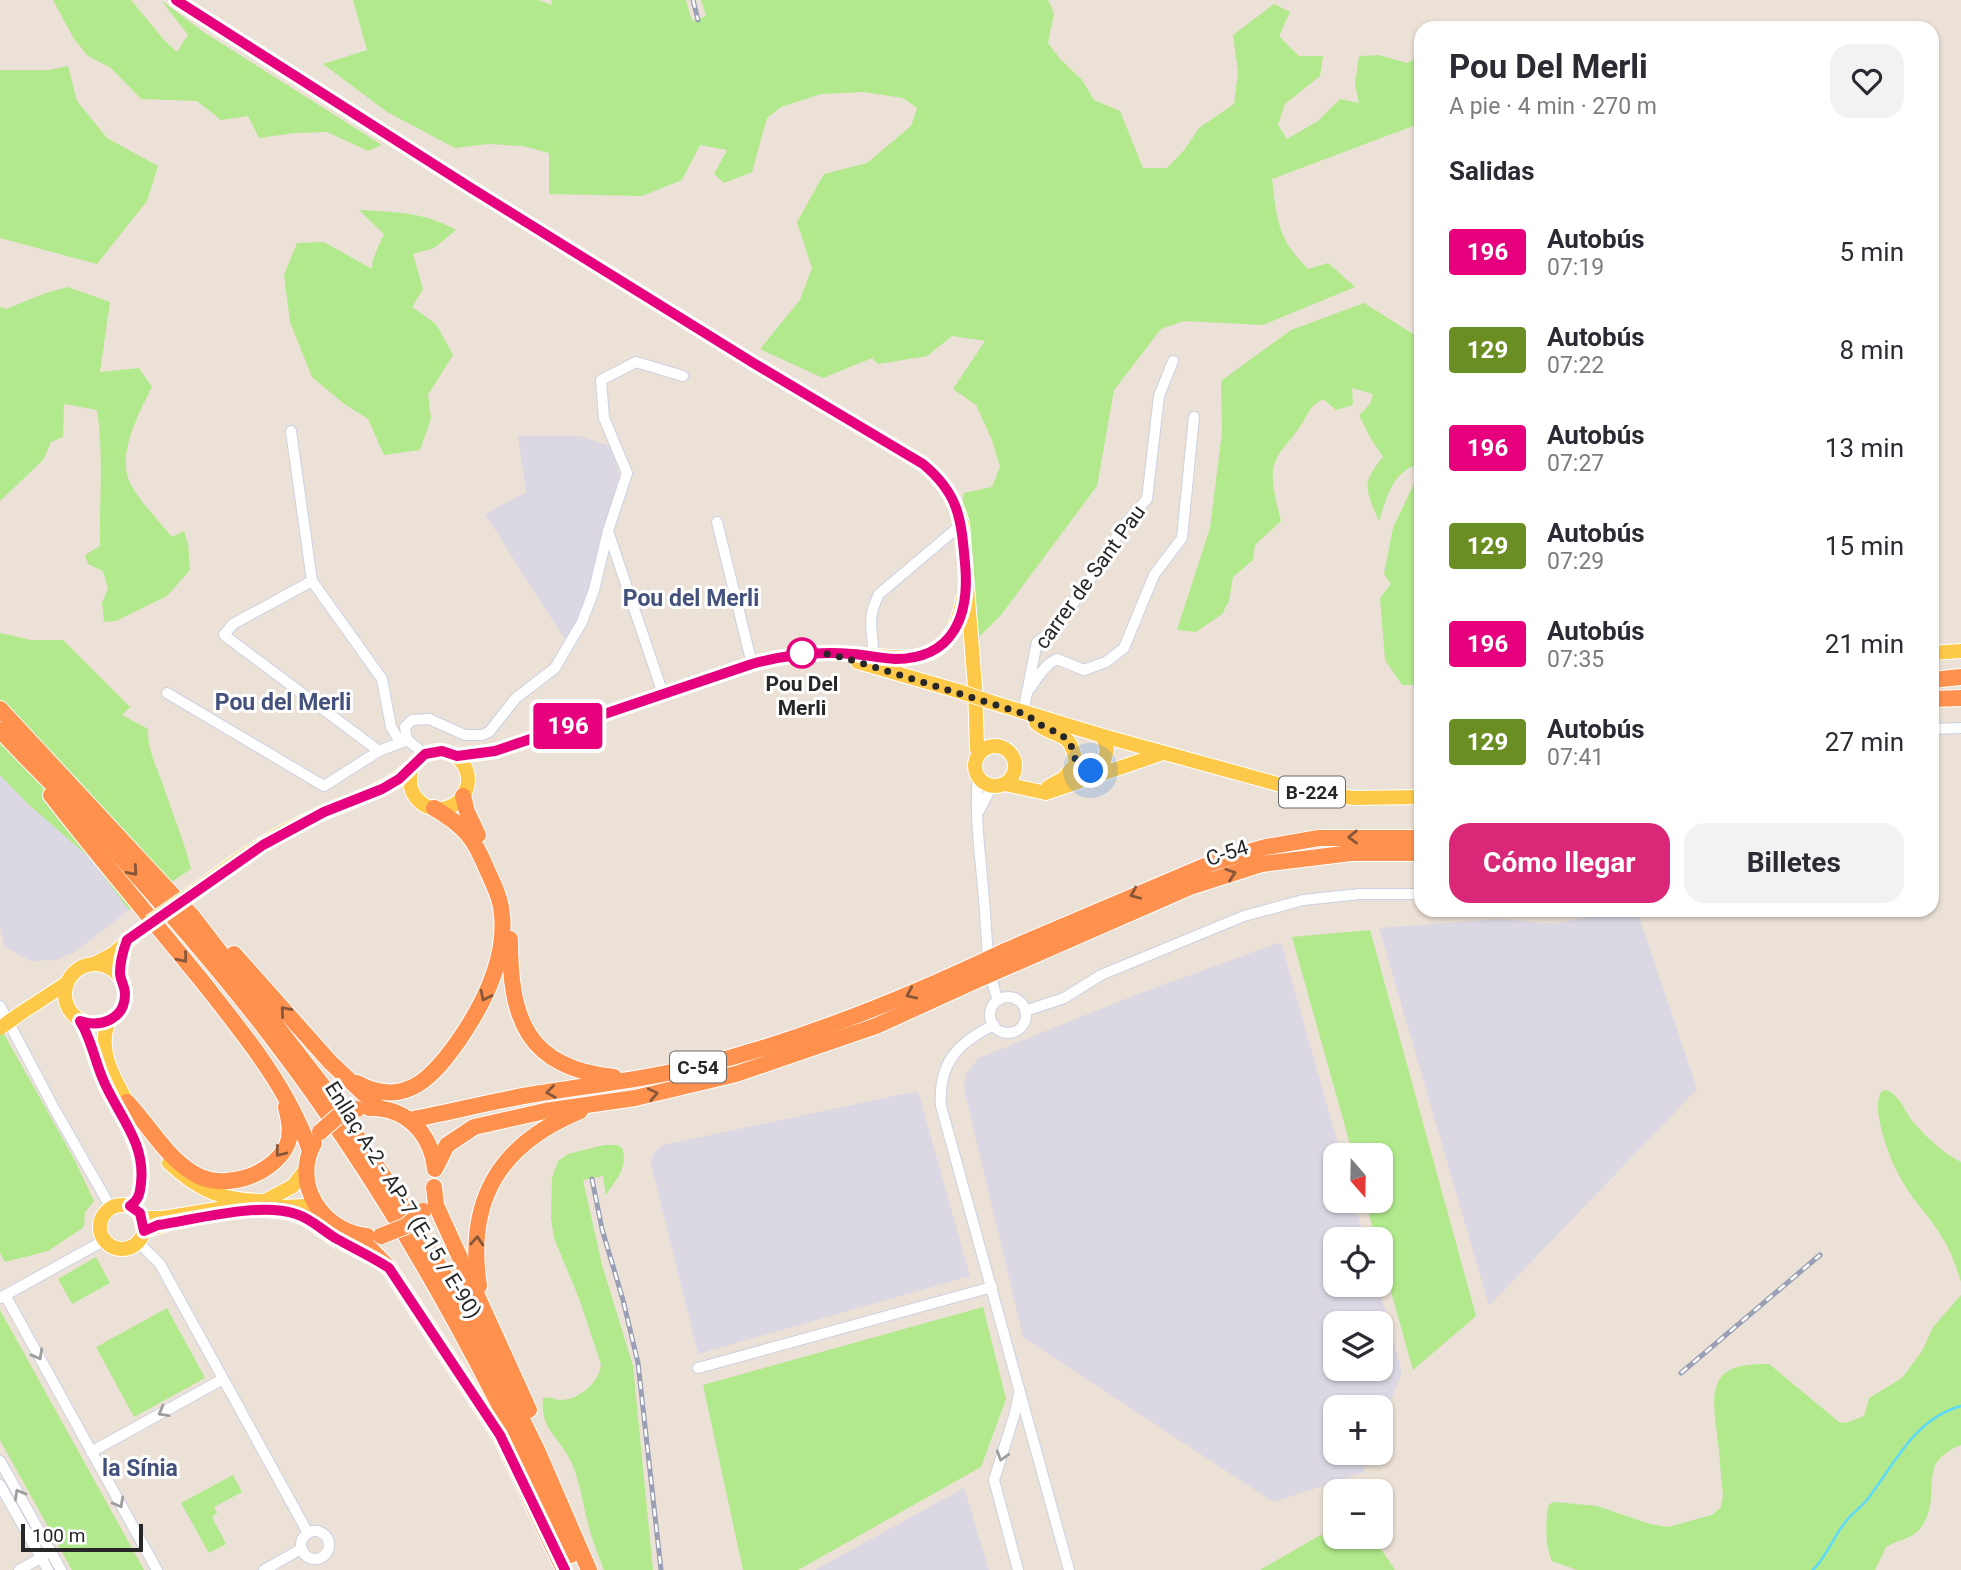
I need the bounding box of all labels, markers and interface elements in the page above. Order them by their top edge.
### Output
button: heart [1830,44,1904,118]
text: Pou Del Merli [1449,47,1648,86]
text: A pie · 4 min · 270 m [1449,93,1657,120]
text: Salidas [1449,156,1535,186]
text: Autobús [1547,224,1645,254]
text: 5 min [1839,237,1904,267]
text: 196 [1467,238,1508,266]
text: 07:19 [1547,254,1604,281]
text: Autobús [1547,322,1645,352]
text: 8 min [1839,335,1904,365]
text: 129 [1467,336,1508,364]
text: 07:22 [1547,352,1604,379]
text: Autobús [1547,420,1645,450]
text: 13 min [1825,433,1904,463]
text: 196 [1467,434,1508,462]
text: 07:27 [1547,450,1604,477]
street label: carrer de Sant Pau [1030,500,1150,654]
text: Autobús [1547,518,1645,548]
text: 15 min [1825,531,1904,561]
text: 129 [1467,532,1508,560]
text: 07:29 [1547,548,1604,575]
district label: Pou del Merli [623,585,759,612]
text: Autobús [1547,616,1645,646]
text: 21 min [1825,629,1904,659]
text: 196 [1467,630,1508,658]
marker: Pou Del Merli [787,638,817,668]
text: 07:35 [1547,646,1604,673]
place label: Pou Del Merli [766,672,838,720]
district label: Pou del Merli [215,689,351,716]
line badge: 196 [528,703,608,749]
text: 196 [547,712,589,740]
text: Autobús [1547,714,1645,744]
text: 27 min [1825,727,1904,757]
text: 129 [1467,728,1508,756]
text: 07:41 [1547,744,1604,771]
your location [1073,753,1108,788]
road number: B-224 [1279,776,1345,807]
button: Cómo llegar [1449,823,1670,903]
button: Billetes [1684,823,1904,903]
one-way arrow [1347,829,1358,845]
street label: C-54 [1203,835,1251,871]
one-way arrow [125,863,137,876]
one-way arrow [1224,868,1236,882]
one-way arrow [1129,886,1142,900]
one-way arrow [175,949,187,962]
one-way arrow [906,986,918,1000]
one-way arrow [479,989,493,1001]
one-way arrow [281,1006,293,1019]
road number: C-54 [670,1051,726,1082]
street label: Enllaç A-2 - AP-7 (E-15 / E-90) [320,1077,486,1323]
one-way arrow [545,1084,557,1099]
one-way arrow [647,1087,659,1102]
north arrow [1323,1143,1393,1213]
map controls [1323,1143,1393,1549]
one-way arrow [276,1145,289,1157]
button: locate [1323,1227,1393,1297]
one-way arrow [469,1236,484,1247]
button: layers [1323,1311,1393,1381]
one-way arrow [30,1348,43,1360]
button: + [1323,1395,1393,1465]
one-way arrow [158,1404,171,1417]
one-way arrow [995,1449,1010,1461]
district label: la Sínia [102,1455,178,1482]
button: − [1323,1479,1393,1549]
one-way arrow [14,1489,27,1501]
one-way arrow [111,1495,125,1508]
scale bar [21,1521,144,1553]
text: 100 m [32,1524,85,1547]

